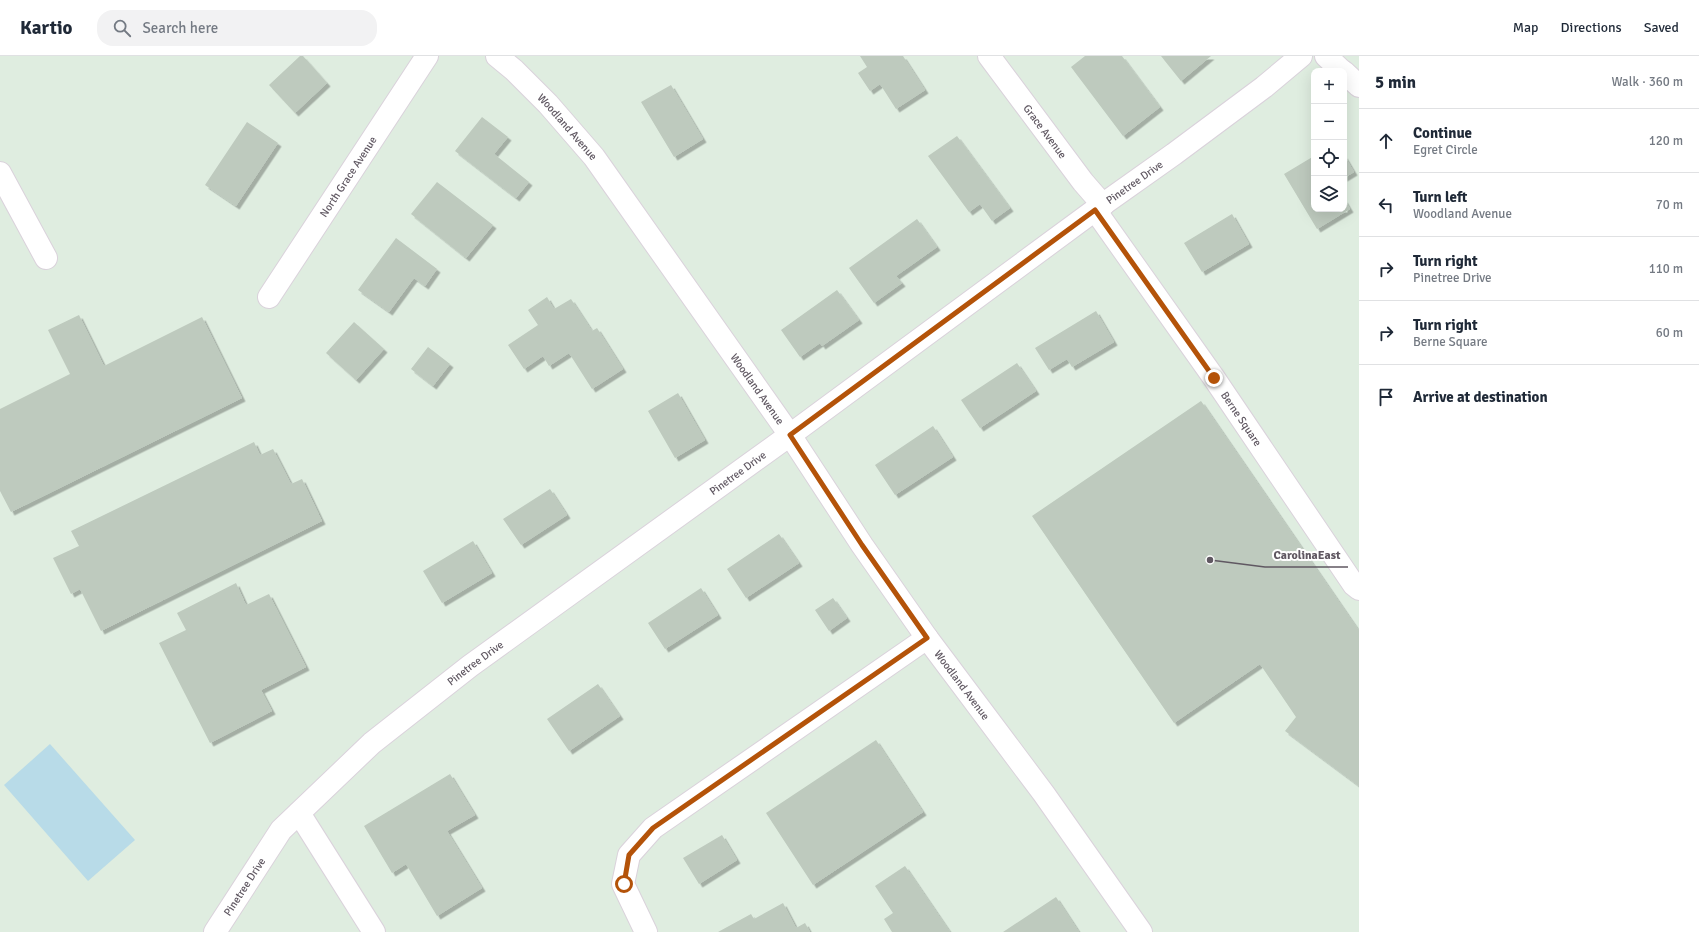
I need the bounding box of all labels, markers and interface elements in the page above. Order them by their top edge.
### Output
search box [97,10,377,46]
text: Kartio [20,16,73,40]
icon: search [111,17,133,39]
text: Search here [143,19,218,37]
text: Map [1513,19,1539,36]
text: Directions [1561,19,1622,36]
text: Saved [1644,19,1679,36]
map controls [1311,68,1347,212]
button: + [1311,68,1347,104]
text: 5 min [1375,72,1416,93]
text: Walk · 360 m [1612,74,1683,90]
street label: Woodland Avenue [535,91,600,162]
street label: Grace Avenue [1021,102,1070,161]
button: − [1311,104,1347,140]
text: Continue [1413,124,1472,142]
icon: ahead [1375,130,1397,152]
text: 120 m [1649,133,1683,149]
street label: North Grace Avenue [317,134,379,219]
button: locate [1311,140,1347,176]
text: Egret Circle [1413,142,1478,158]
street label: Pinetree Drive [1103,158,1165,207]
button: layers [1311,176,1347,212]
text: Turn left [1413,188,1467,206]
icon: left [1375,194,1397,216]
text: 70 m [1656,197,1683,213]
text: Woodland Avenue [1413,206,1512,222]
text: Turn right [1413,252,1478,270]
icon: right [1375,258,1397,280]
text: 110 m [1649,261,1683,277]
text: Pinetree Drive [1413,270,1492,286]
text: Turn right [1413,316,1478,334]
icon: right [1375,322,1397,344]
text: 60 m [1656,325,1683,341]
text: Berne Square [1413,334,1487,350]
street label: Woodland Avenue [728,351,787,427]
route end [1205,369,1223,387]
icon: arrive [1375,386,1397,408]
text: Arrive at destination [1413,388,1548,406]
street label: Berne Square [1218,389,1265,448]
street label: Pinetree Drive [707,448,768,498]
callout: CarolinaEast [1265,543,1348,567]
text: CarolinaEast [1274,548,1341,563]
street label: Pinetree Drive [445,638,506,688]
street label: Woodland Avenue [932,647,993,722]
street label: Pinetree Drive [221,855,268,918]
route start [615,875,633,893]

